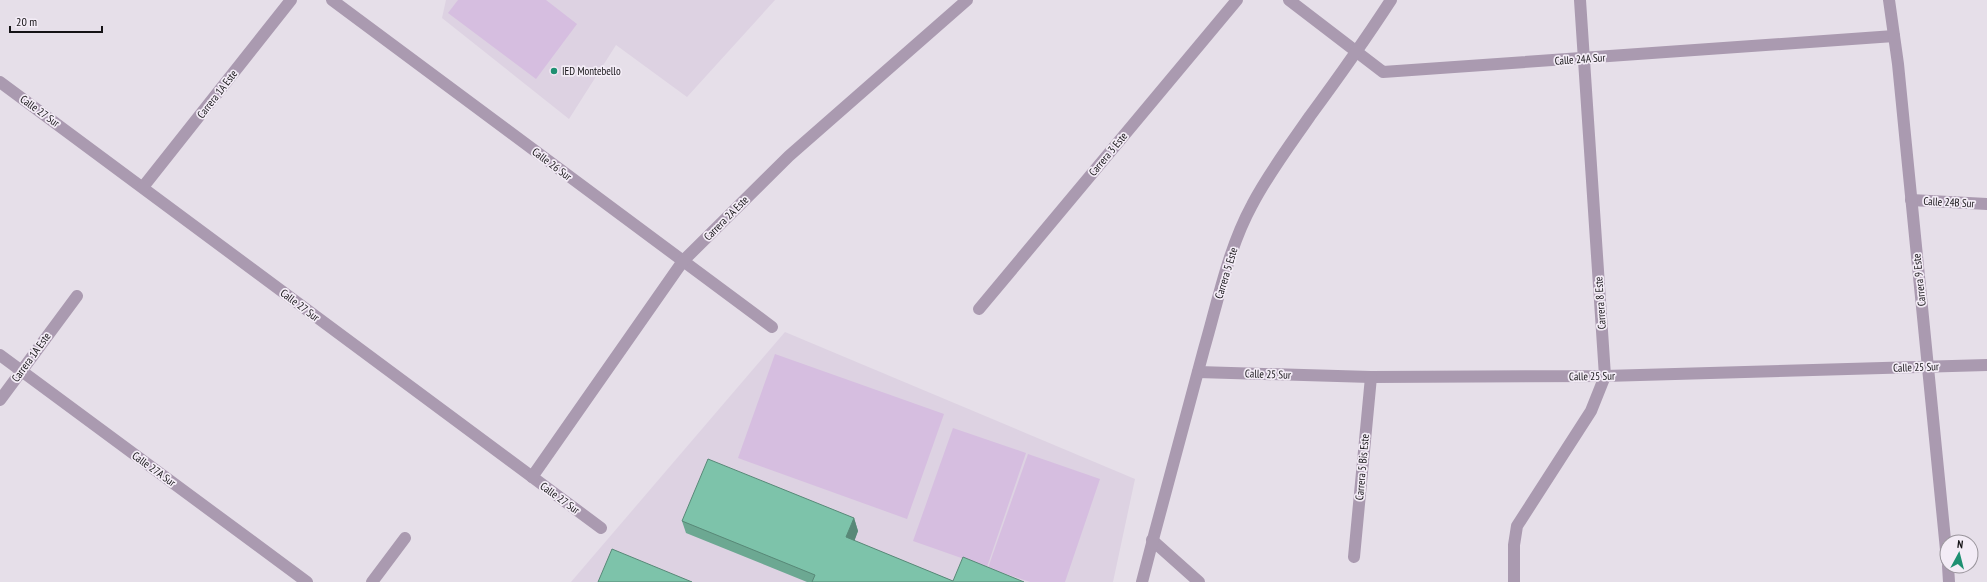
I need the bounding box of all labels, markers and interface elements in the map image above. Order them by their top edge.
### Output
scale bar [10,8,102,34]
text: 20 m [16,14,37,29]
street label: Calle 24A Sur [1554,50,1606,68]
place label: IED Montebello [562,64,621,78]
marker: IED Montebello [549,66,559,76]
street label: Carrera 1A Este [194,67,241,121]
street label: Calle 27 Sur [17,92,63,130]
street label: Carrera 3 Este [1086,129,1131,179]
street label: Calle 26 Sur [529,145,575,183]
street label: Carrera 2A Este [701,192,752,243]
street label: Calle 24B Sur [1923,194,1975,210]
street label: Carrera 5 Este [1212,245,1241,300]
street label: Carrera 9 Este [1909,253,1929,307]
street label: Carrera 8 Este [1591,276,1609,330]
street label: Calle 27 Sur [278,286,322,324]
street label: Carrera 1A Este [8,329,54,384]
street label: Calle 25 Sur [1893,359,1939,375]
street label: Calle 25 Sur [1245,366,1291,382]
street label: Calle 25 Sur [1569,369,1615,383]
street label: Carrera 5 Bis Este [1352,433,1372,501]
street label: Calle 27A Sur [129,448,179,490]
street label: Calle 27 Sur [537,479,583,517]
north arrow [1939,534,1979,574]
text: N [1956,537,1964,551]

